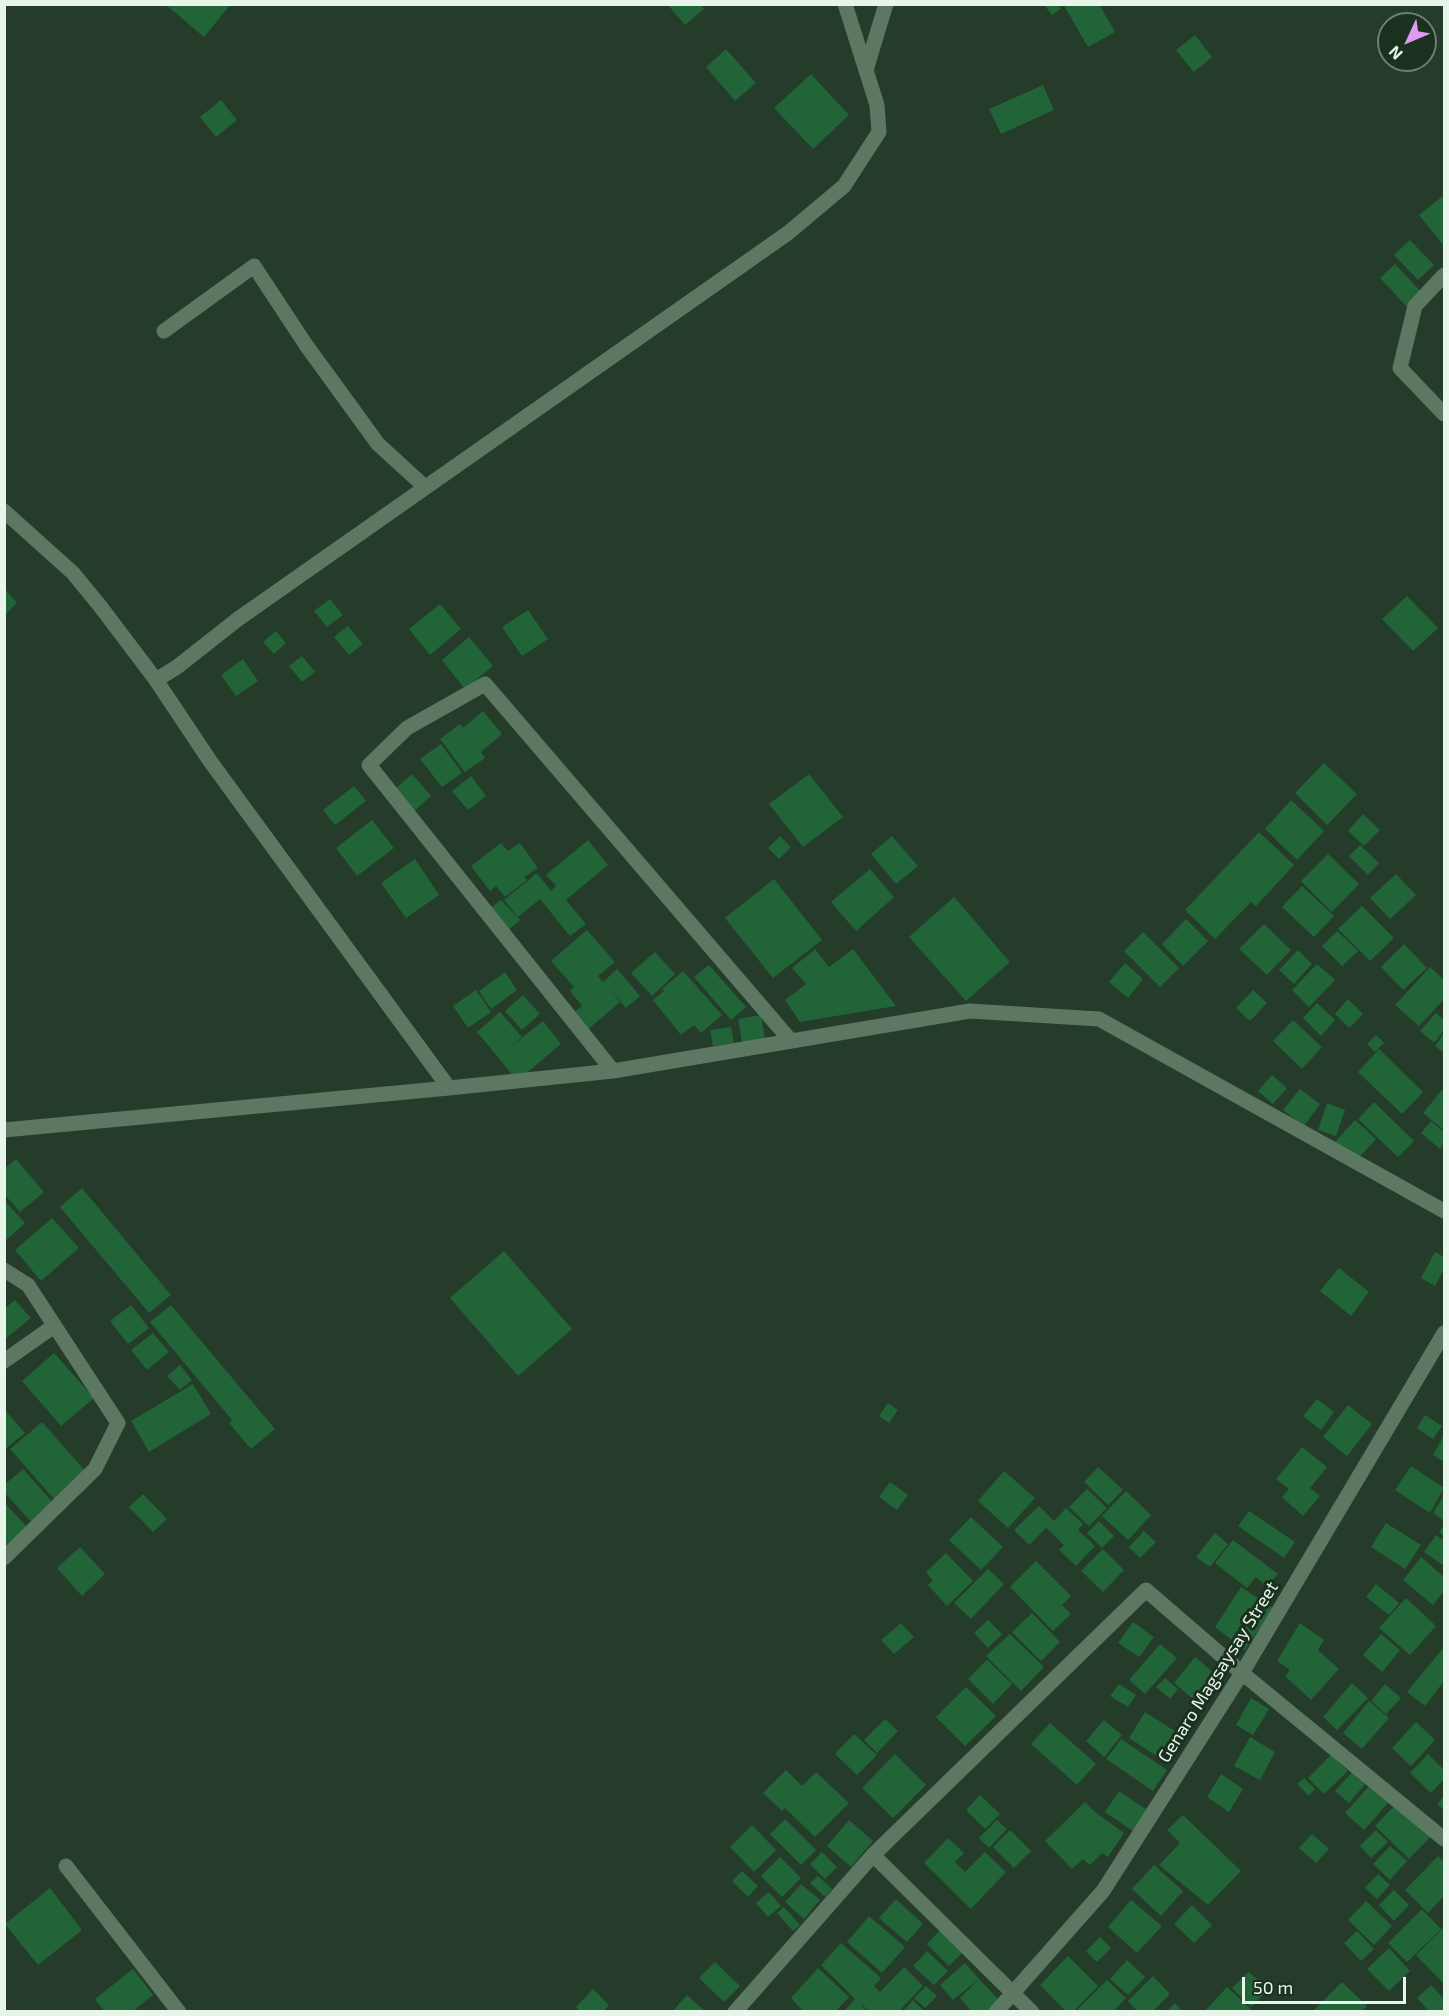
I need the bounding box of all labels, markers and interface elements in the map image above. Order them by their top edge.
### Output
north arrow [1377,12,1437,72]
text: N [1384,43,1406,64]
street label: Genaro Magsaysay Street [1153,1577,1283,1767]
scale bar [1245,1965,1408,2003]
text: 50 m [1253,1976,1293,1998]

